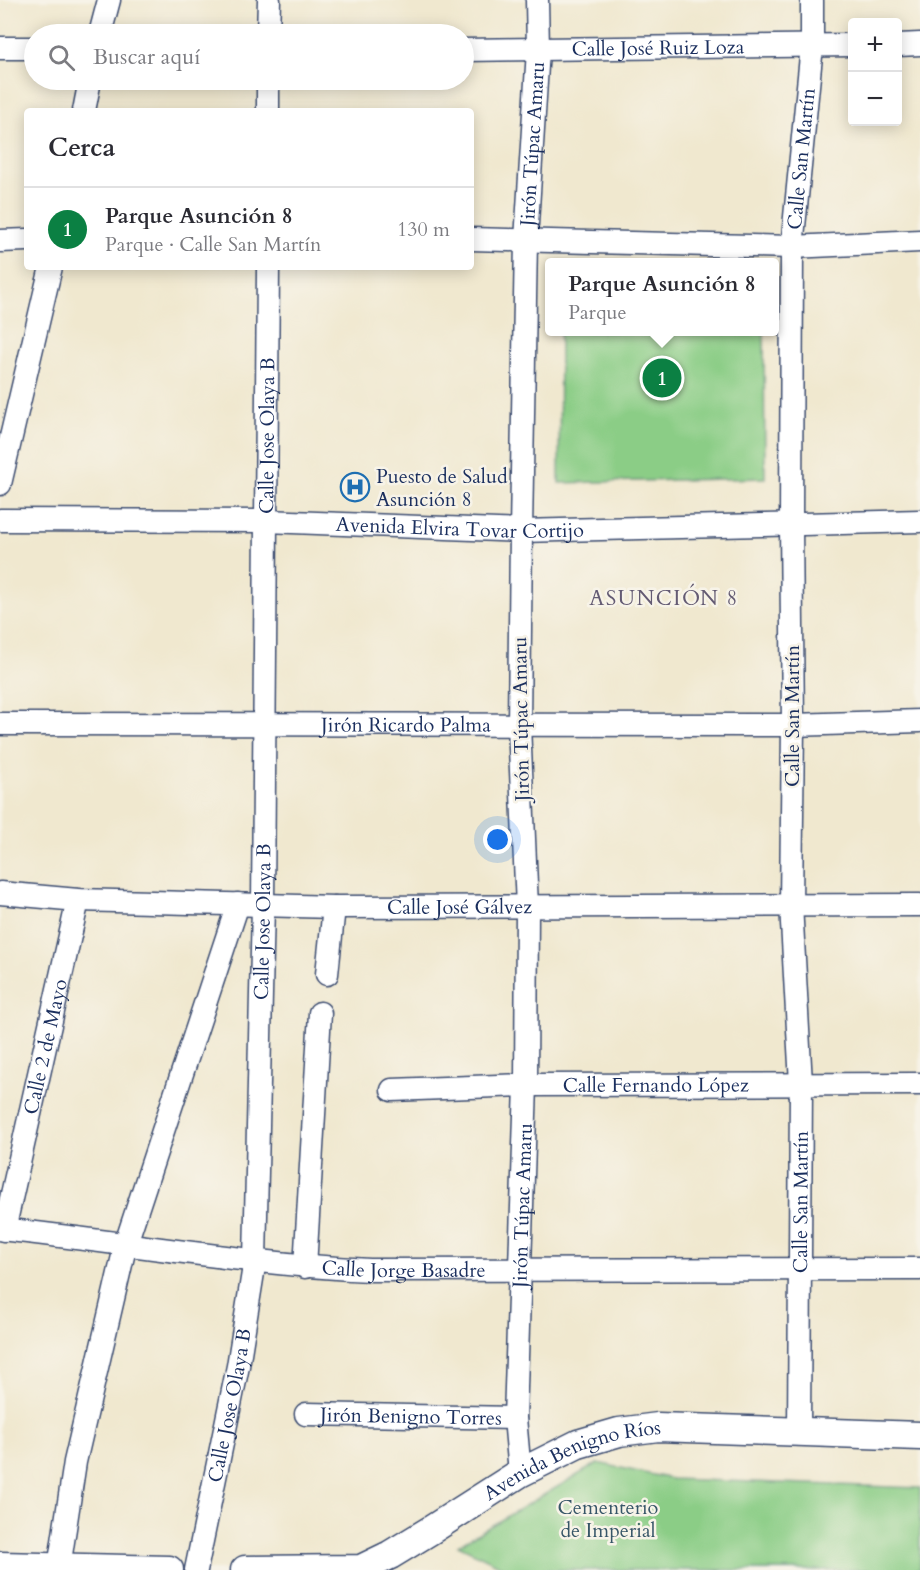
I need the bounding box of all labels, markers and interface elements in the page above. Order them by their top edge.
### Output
map controls [848,18,902,126]
button: + [848,18,902,72]
search box [24,24,474,90]
street label: Calle José Ruiz Loza [571,33,745,62]
icon: search [45,41,78,74]
text: Buscar aquí [93,42,200,72]
street label: Jirón Túpac Amaru [513,61,551,230]
button: − [848,72,902,126]
street label: Calle San Martín [780,86,821,231]
text: Cerca [48,130,115,165]
text: Parque Asunción 8 [105,201,293,231]
text: 1 [62,216,73,243]
text: 130 m [397,216,450,243]
text: Parque · Calle San Martín [105,231,321,258]
popup [545,258,779,336]
text: Parque Asunción 8 [568,269,756,299]
text: Parque [568,299,627,326]
pin: 1 [642,356,682,400]
street label: Calle Jose Olaya B [253,357,281,514]
place label: Puesto de Salud Asunción 8 [376,463,508,513]
hospital icon: Puesto de Salud Asunción 8 [339,471,371,503]
street label: Avenida Elvira Tovar Cortijo [335,510,585,545]
district label: ASUNCIÓN 8 [589,583,739,613]
street label: Jirón Túpac Amaru [506,636,536,805]
street label: Calle San Martín [779,644,806,787]
street label: Jirón Ricardo Palma [318,711,491,738]
your location [483,825,512,854]
street label: Calle Jose Olaya B [247,843,277,1000]
street label: Calle José Gálvez [387,893,532,920]
street label: Calle 2 de Mayo [17,976,73,1117]
street label: Calle Fernando López [563,1071,749,1098]
street label: Jirón Túpac Amaru [506,1123,538,1291]
street label: Calle San Martín [786,1130,814,1273]
street label: Calle Jorge Basadre [321,1253,486,1284]
street label: Calle Jose Olaya B [201,1326,257,1485]
street label: Jirón Benigno Torres [317,1401,502,1431]
street label: Avenida Benigno Ríos [478,1413,662,1507]
park label: Cementerio de Imperial [558,1494,659,1544]

